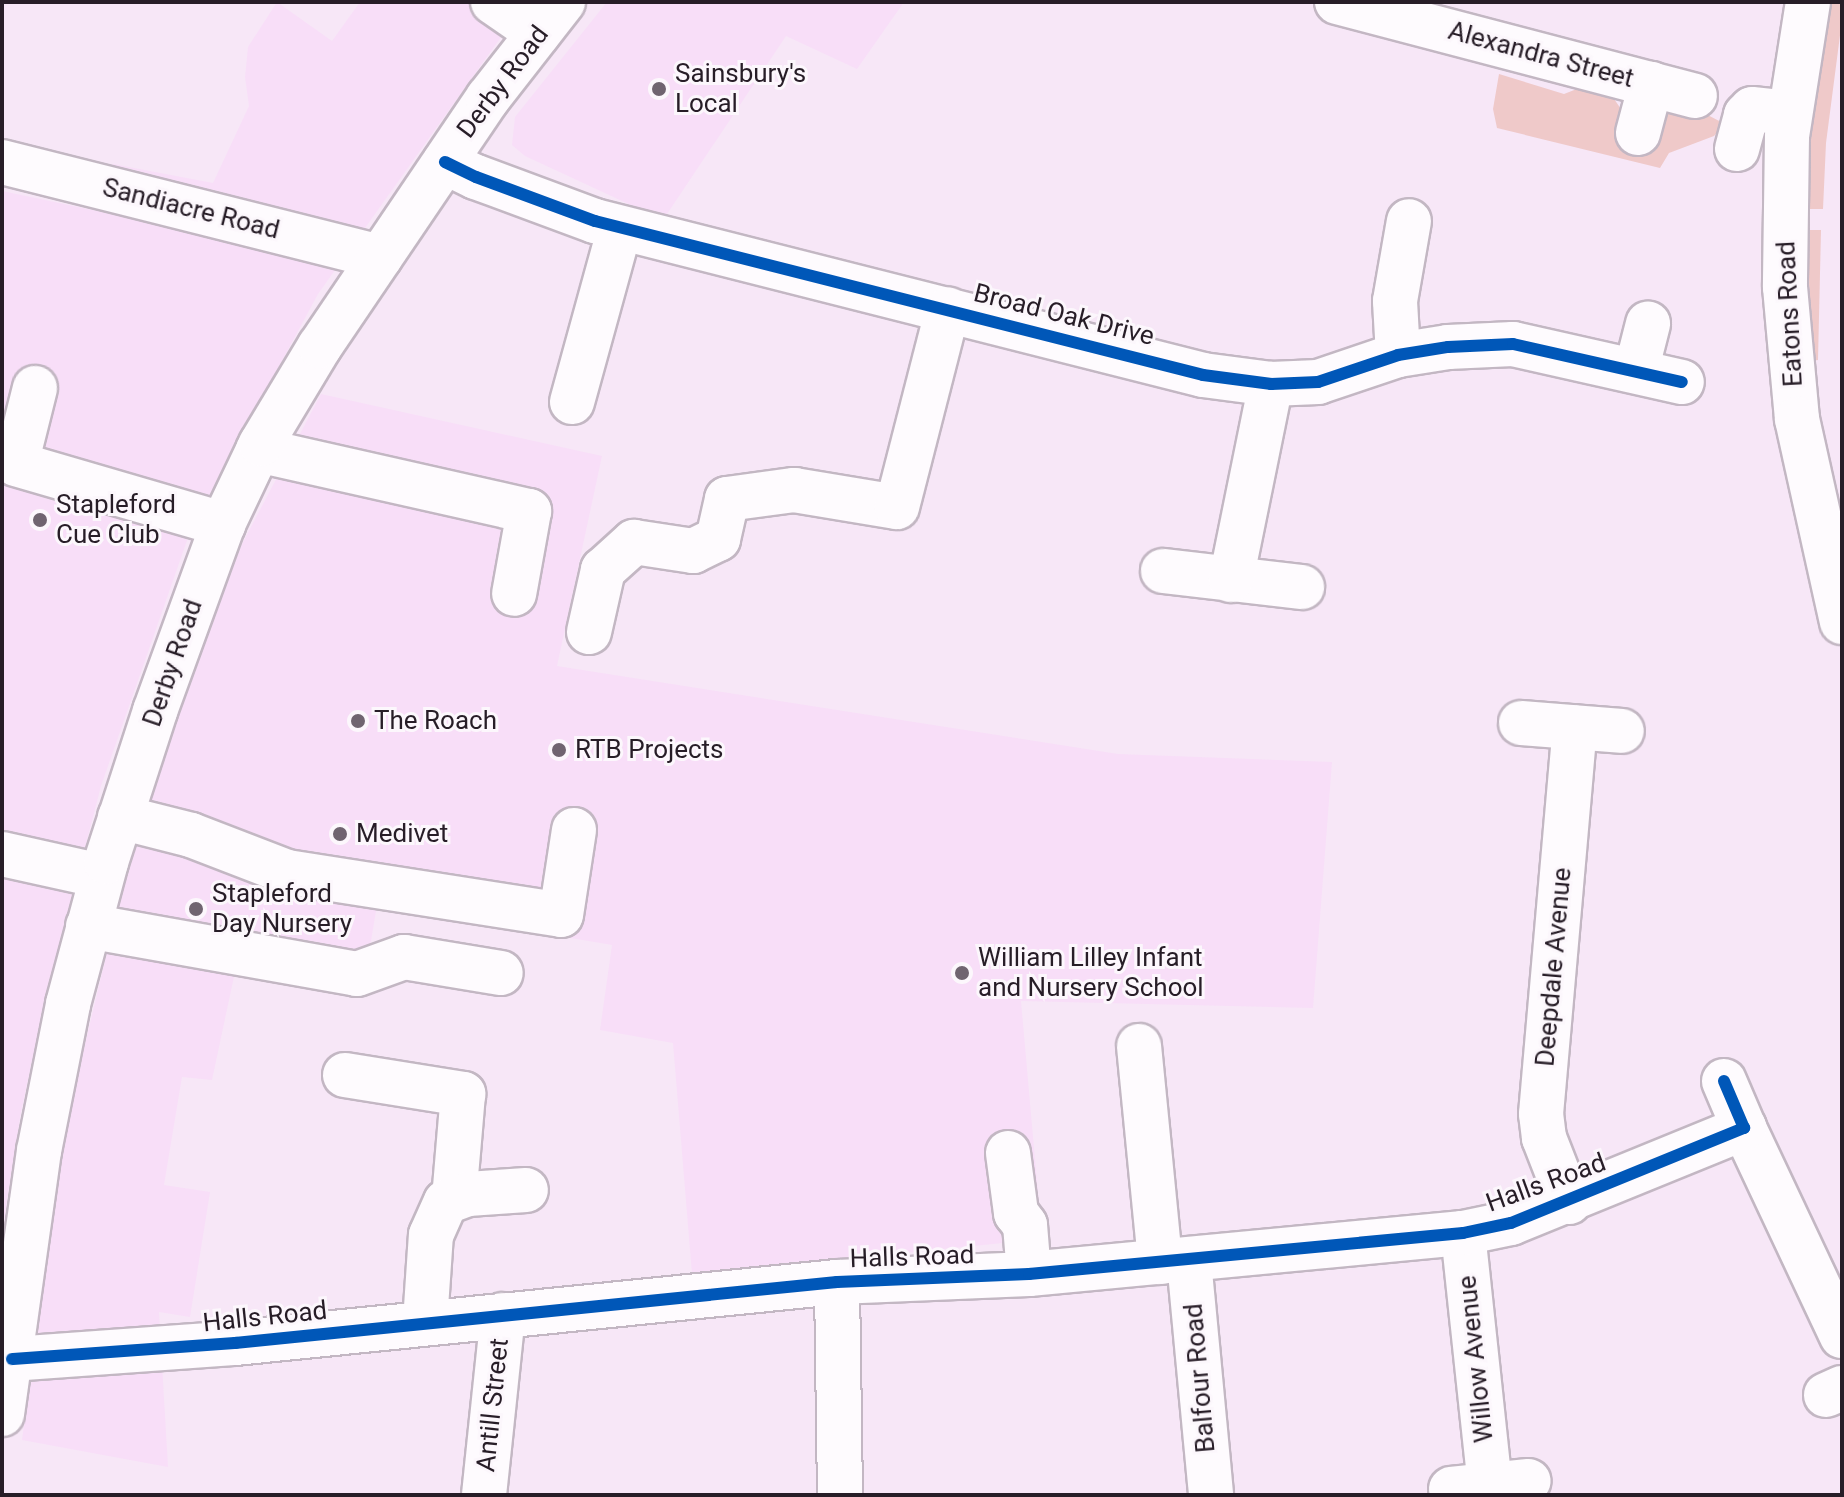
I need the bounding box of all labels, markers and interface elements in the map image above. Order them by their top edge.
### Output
street label: Alexandra Street [1445,15,1637,95]
street label: Derby Road [451,20,555,144]
place label: Sainsbury's Local [675,58,806,120]
marker: Sainsbury's Local [650,80,668,98]
street label: Sandiacre Road [99,172,283,246]
street label: Eatons Road [1771,240,1809,388]
street label: Broad Oak Drive [971,277,1157,353]
place label: Stapleford Cue Club [56,489,176,550]
marker: Stapleford Cue Club [31,511,49,529]
street label: Derby Road [137,595,209,731]
place label: The Roach [374,705,497,737]
marker: The Roach [349,712,367,730]
place label: RTB Projects [575,734,723,766]
marker: RTB Projects [550,741,568,759]
place label: Medivet [356,818,448,850]
marker: Medivet [331,825,349,843]
street label: Deepdale Avenue [1530,866,1578,1068]
place label: Stapleford Day Nursery [212,878,352,940]
marker: Stapleford Day Nursery [187,900,205,918]
place label: William Lilley Infant and Nursery School [978,942,1204,1004]
marker: William Lilley Infant and Nursery School [953,964,971,982]
street label: Halls Road [1482,1147,1610,1219]
street label: Halls Road [849,1239,975,1275]
street label: Willow Avenue [1452,1274,1500,1444]
street label: Halls Road [201,1295,329,1339]
street label: Balfour Road [1178,1302,1222,1454]
street label: Antill Street [470,1337,516,1473]

